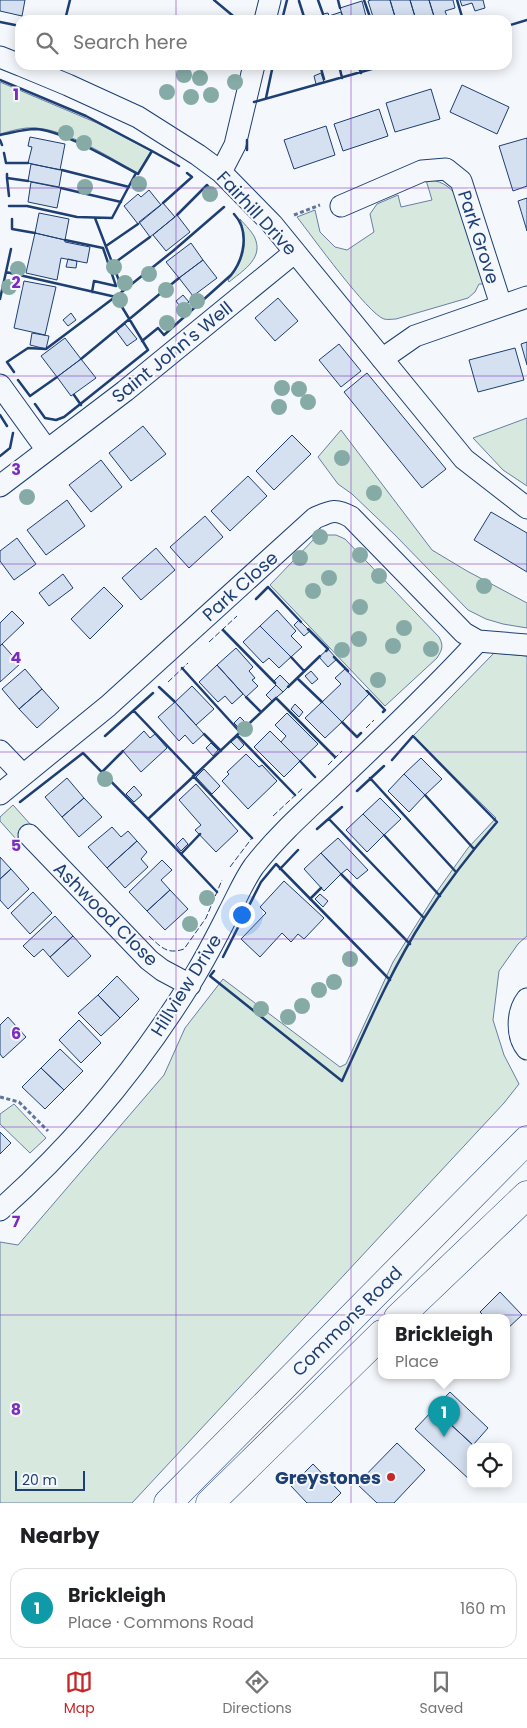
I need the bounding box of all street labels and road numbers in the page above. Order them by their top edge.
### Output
street label: Fairhill Drive [211,165,303,261]
street label: Park Grove [452,187,506,287]
street label: Saint John's Well [106,295,238,409]
street label: Park Close [197,545,283,627]
street label: Ashwood Close [48,856,164,972]
street label: Hillview Drive [145,929,227,1041]
street label: Commons Road [286,1260,408,1382]

